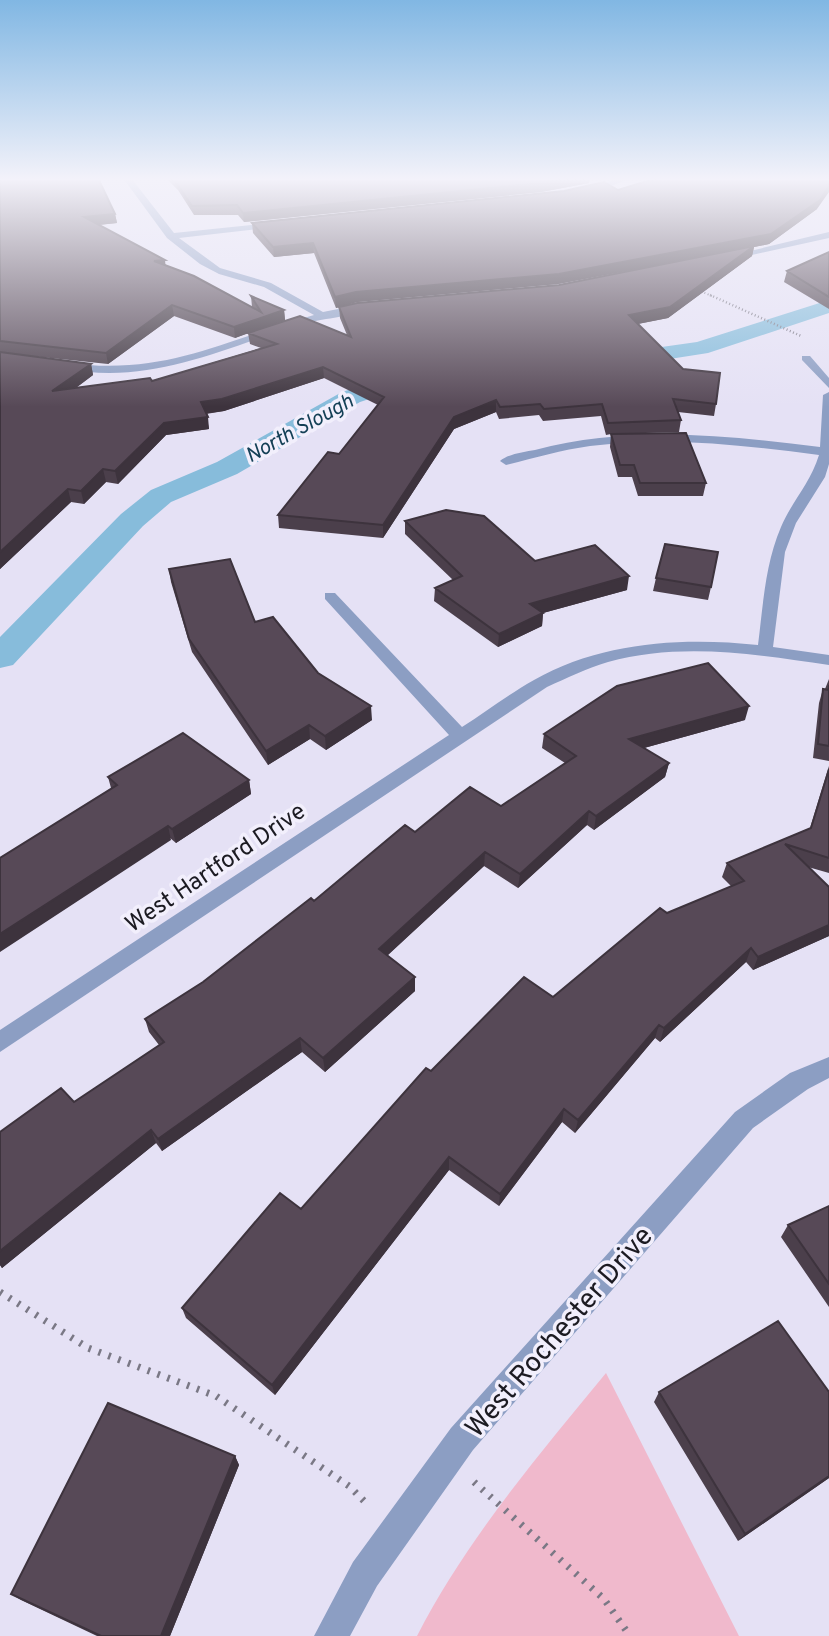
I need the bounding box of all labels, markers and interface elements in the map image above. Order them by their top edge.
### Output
water label: North Slough [241,388,359,470]
street label: West Hartford Drive [120,797,312,940]
street label: West Rochester Drive [458,1220,662,1446]

